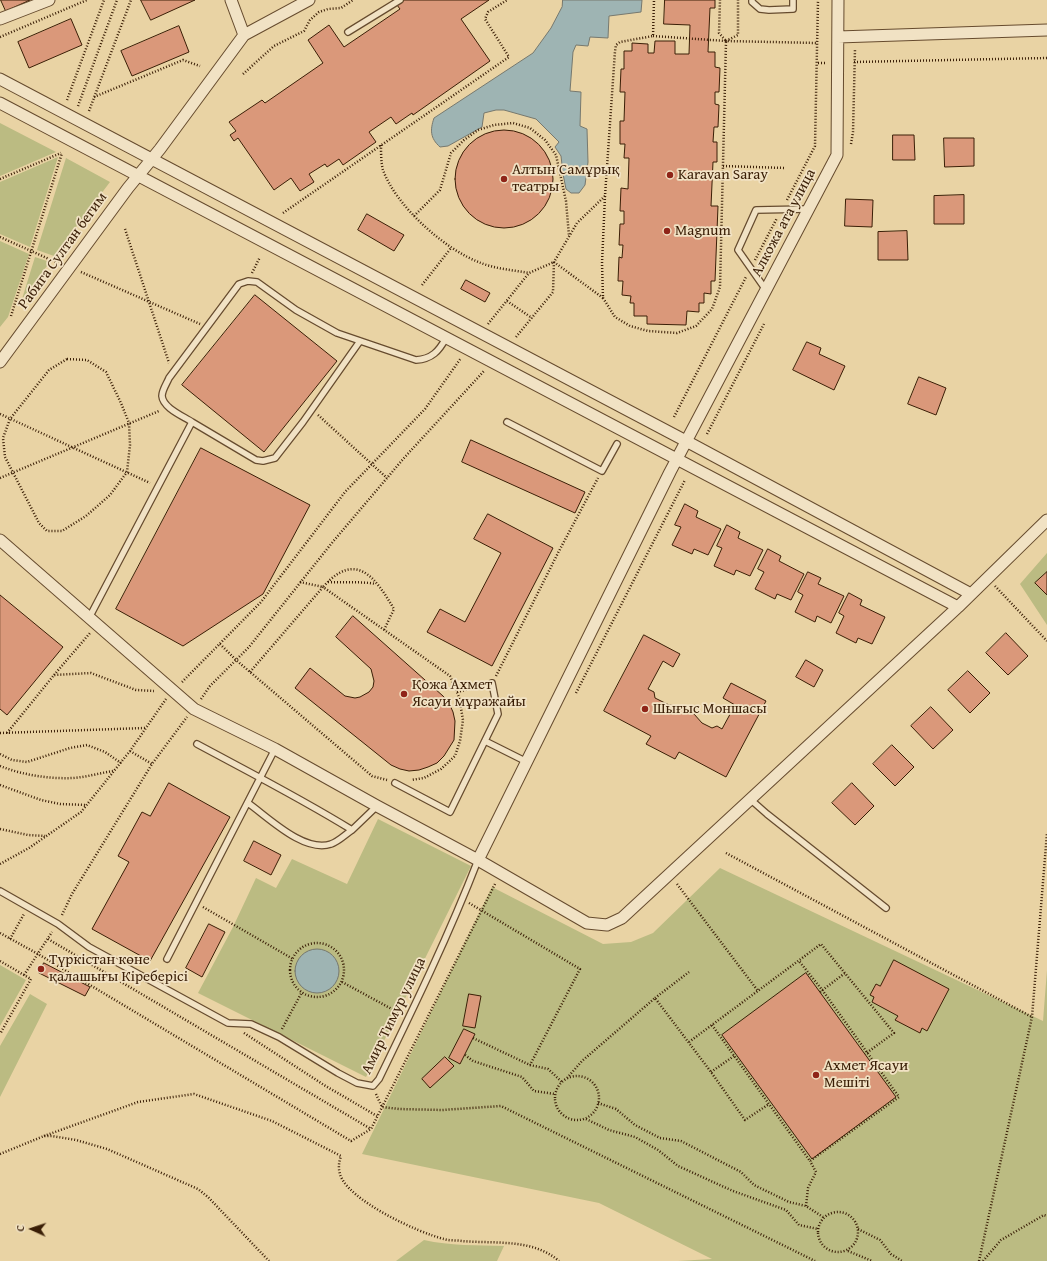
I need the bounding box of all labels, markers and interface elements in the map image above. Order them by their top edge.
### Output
place label: Алтын Самұрық театры [512,161,620,196]
place label: Karavan Saray [678,166,768,184]
street label: Алкожа ата улица [748,166,820,280]
marker: Karavan Saray [665,170,675,180]
marker: Алтын Самұрық театры [499,174,509,184]
street label: Рабига Султан бегим [15,189,111,313]
place label: Magnum [675,222,731,240]
marker: Magnum [662,226,672,236]
place label: Қожа Ахмет Ясауи мұражайы [412,676,526,711]
marker: Қожа Ахмет Ясауи мұражайы [399,689,409,699]
place label: Шығыс Моншасы [653,700,767,718]
marker: Шығыс Моншасы [640,704,650,714]
place label: Түркістан көне қалашығы Кіреберісі [49,951,188,986]
street label: Амир Тимур улица [358,955,430,1077]
marker: Түркістан көне қалашығы Кіреберісі [36,964,46,974]
place label: Ахмет Ясауи Мешіті [824,1057,908,1092]
marker: Ахмет Ясауи Мешіті [811,1070,821,1080]
north arrow [12,1209,52,1249]
text: С [12,1225,28,1232]

